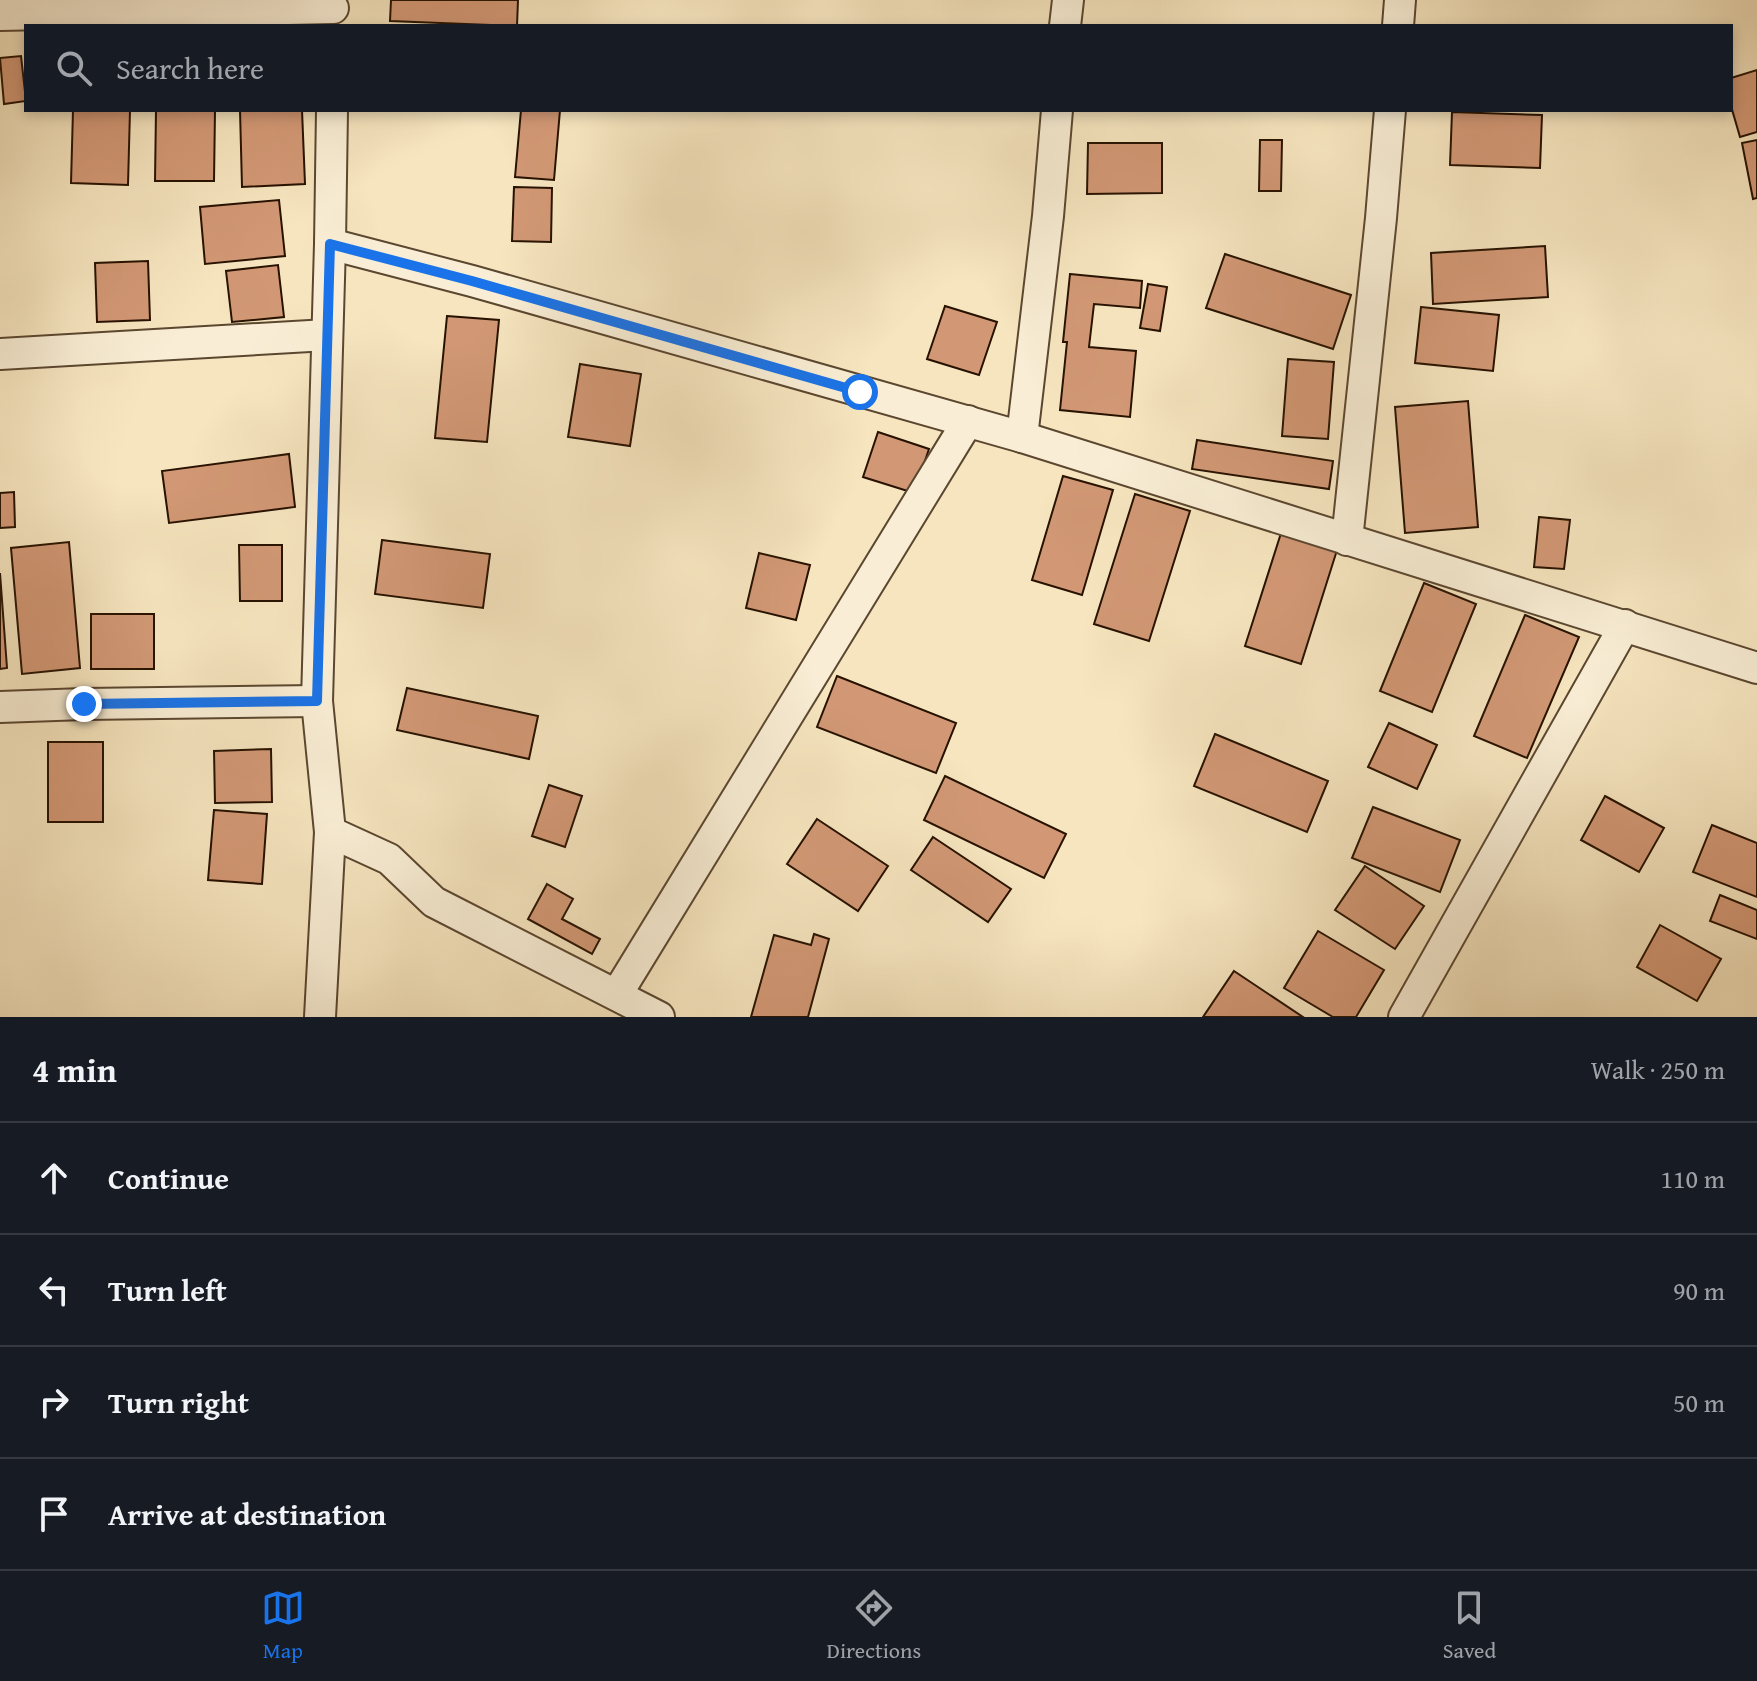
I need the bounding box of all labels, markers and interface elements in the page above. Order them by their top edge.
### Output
search box [24,24,1733,112]
icon: search [52,46,96,90]
text: Search here [116,46,264,90]
route start [842,374,878,410]
route end [66,686,102,722]
text: 4 min [32,1045,117,1094]
text: Walk · 250 m [1591,1050,1725,1089]
icon: ahead [32,1156,76,1200]
text: Continue [108,1156,229,1200]
text: 110 m [1660,1159,1725,1198]
icon: left [32,1268,76,1312]
text: Turn left [108,1268,227,1312]
text: 90 m [1673,1271,1725,1310]
icon: right [32,1380,76,1424]
text: Turn right [108,1380,249,1424]
text: 50 m [1673,1383,1725,1422]
icon: arrive [32,1492,76,1536]
text: Arrive at destination [108,1492,386,1536]
tab: Map [261,1586,305,1666]
tab: Directions [827,1586,921,1666]
tab: Saved [1443,1586,1496,1666]

